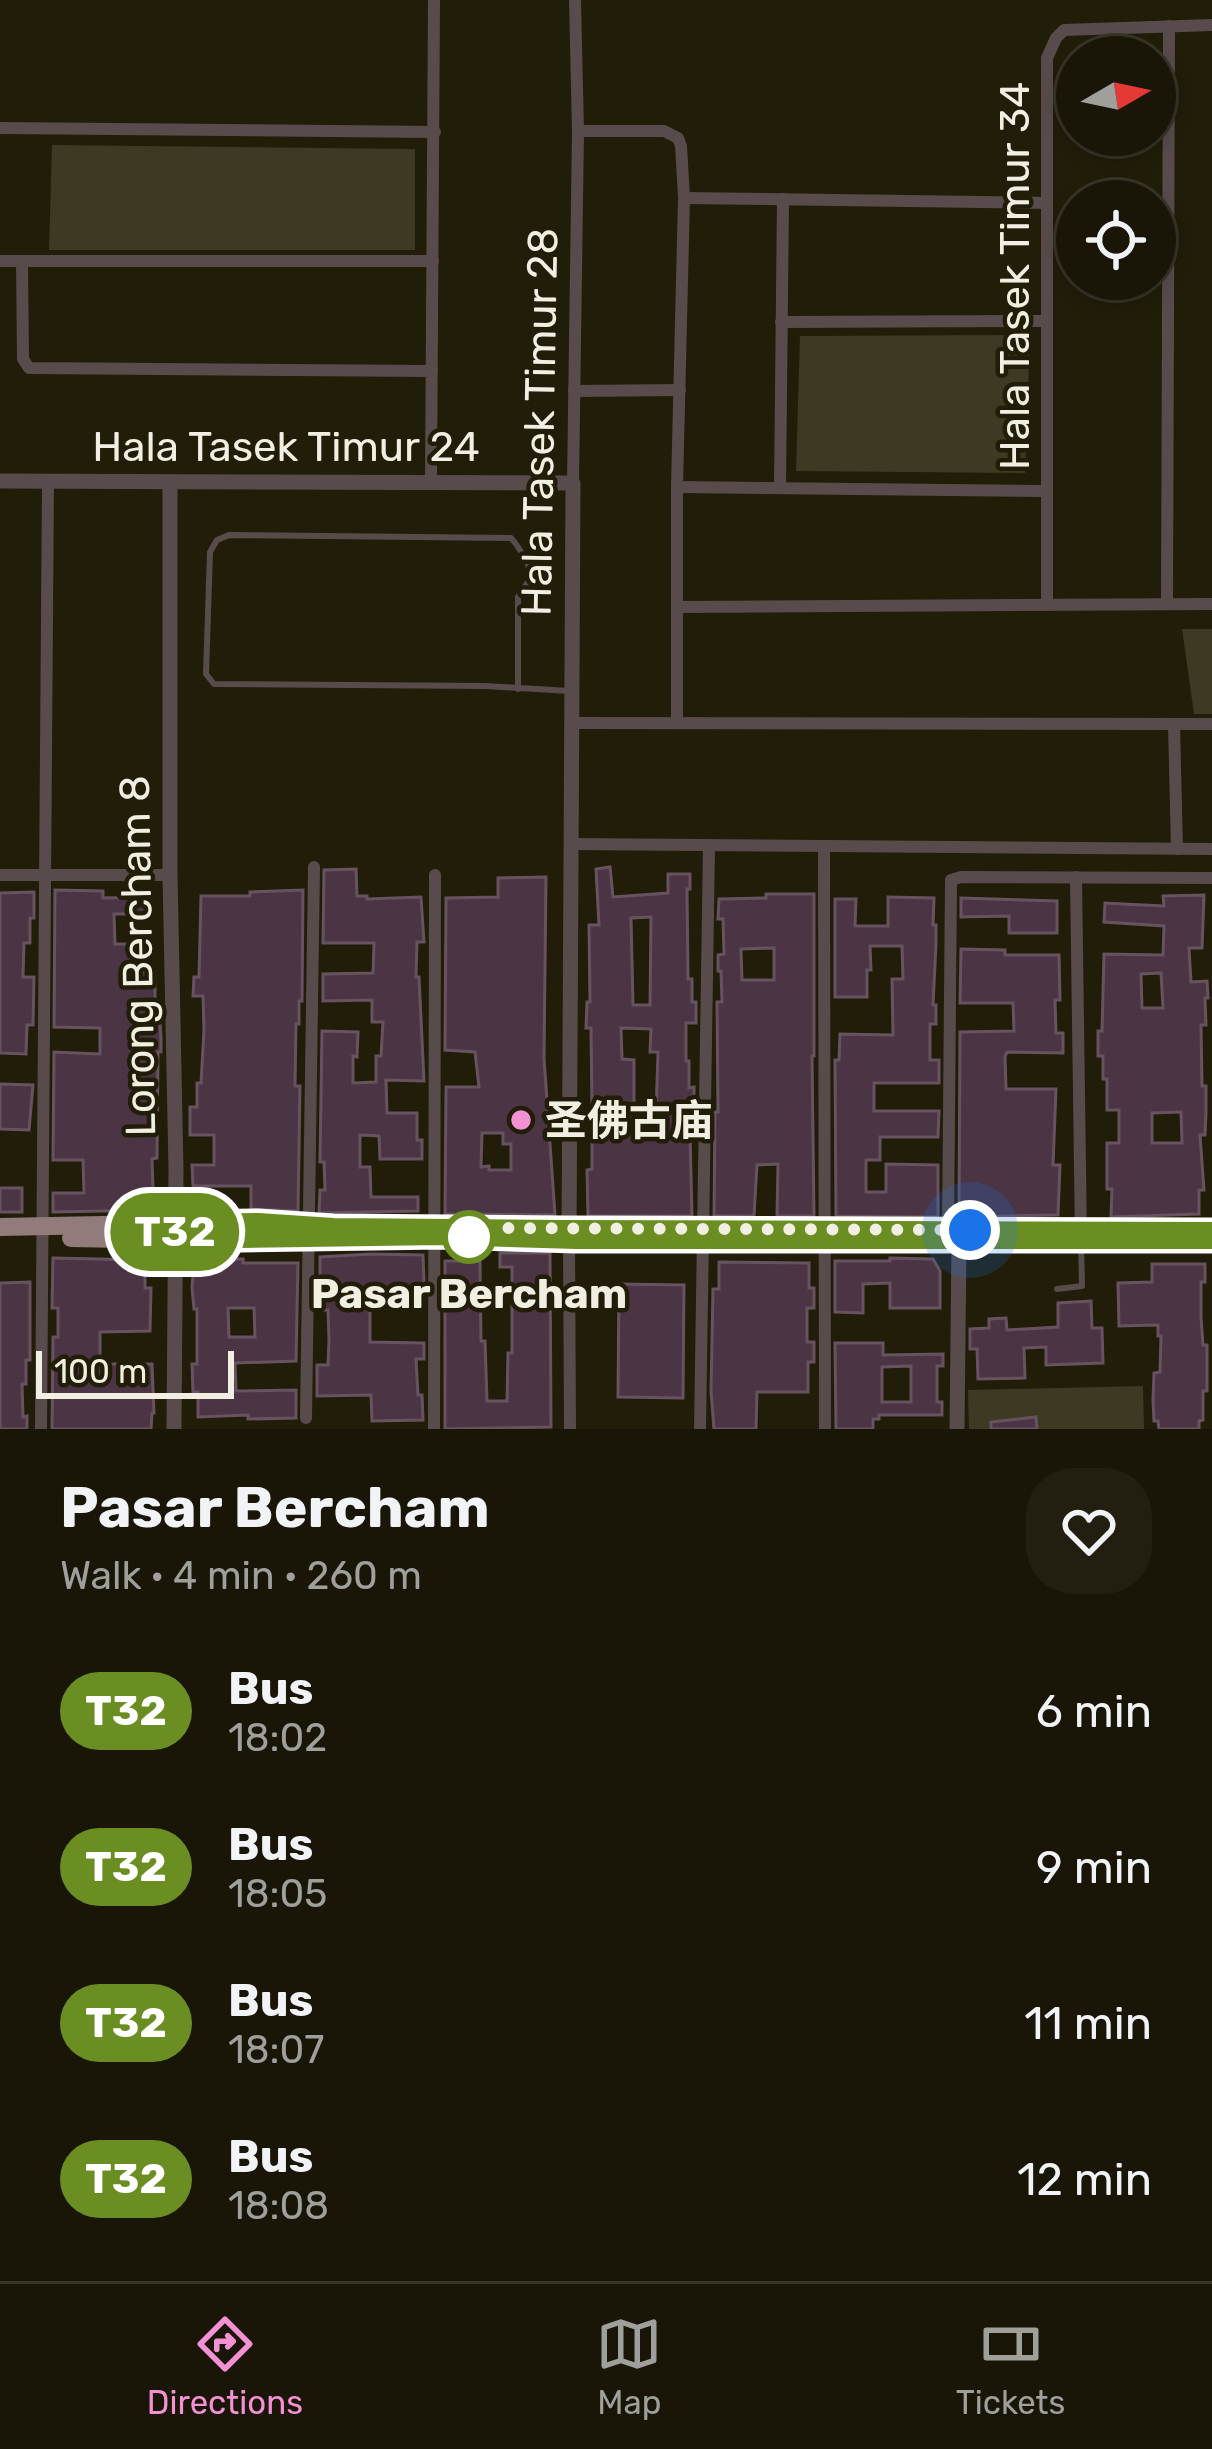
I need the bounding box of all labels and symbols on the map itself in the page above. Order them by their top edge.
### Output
north arrow [1056,36,1176,156]
street label: Hala Tasek Timur 34 [990,82,1040,470]
street label: Hala Tasek Timur 28 [512,227,568,617]
street label: Hala Tasek Timur 24 [92,422,480,472]
street label: Lorong Bercham 8 [110,775,166,1137]
place label: 圣佛古庙 [545,1096,713,1146]
marker: 圣佛古庙 [508,1107,534,1133]
line badge: T32 [106,1193,244,1271]
your location [940,1200,1000,1260]
marker: Pasar Bercham [444,1212,494,1262]
place label: Pasar Bercham [311,1269,627,1319]
scale bar [36,1345,234,1398]

